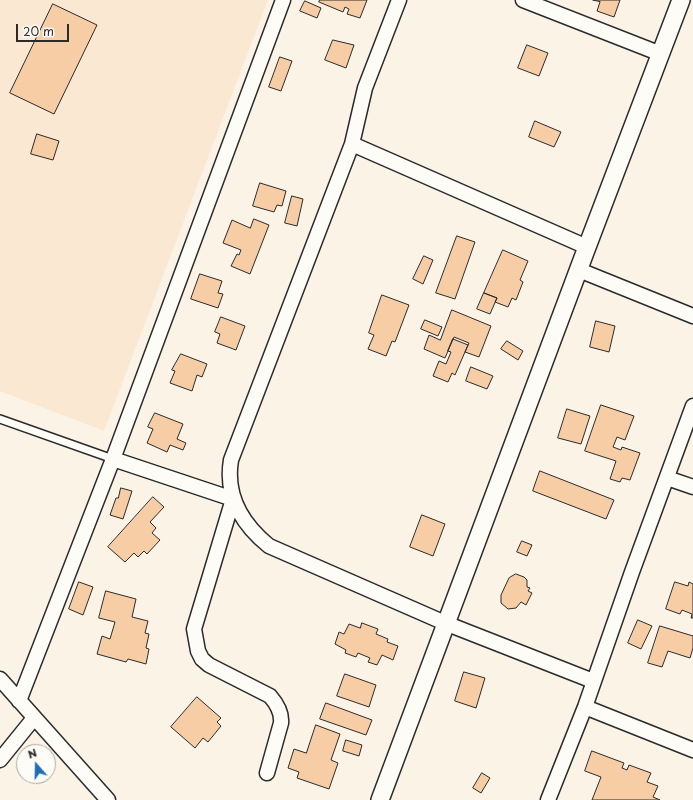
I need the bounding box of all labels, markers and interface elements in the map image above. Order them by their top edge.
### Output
scale bar [18,16,71,42]
text: 20 m [23,22,54,40]
north arrow [16,744,56,784]
text: N [25,744,39,763]

